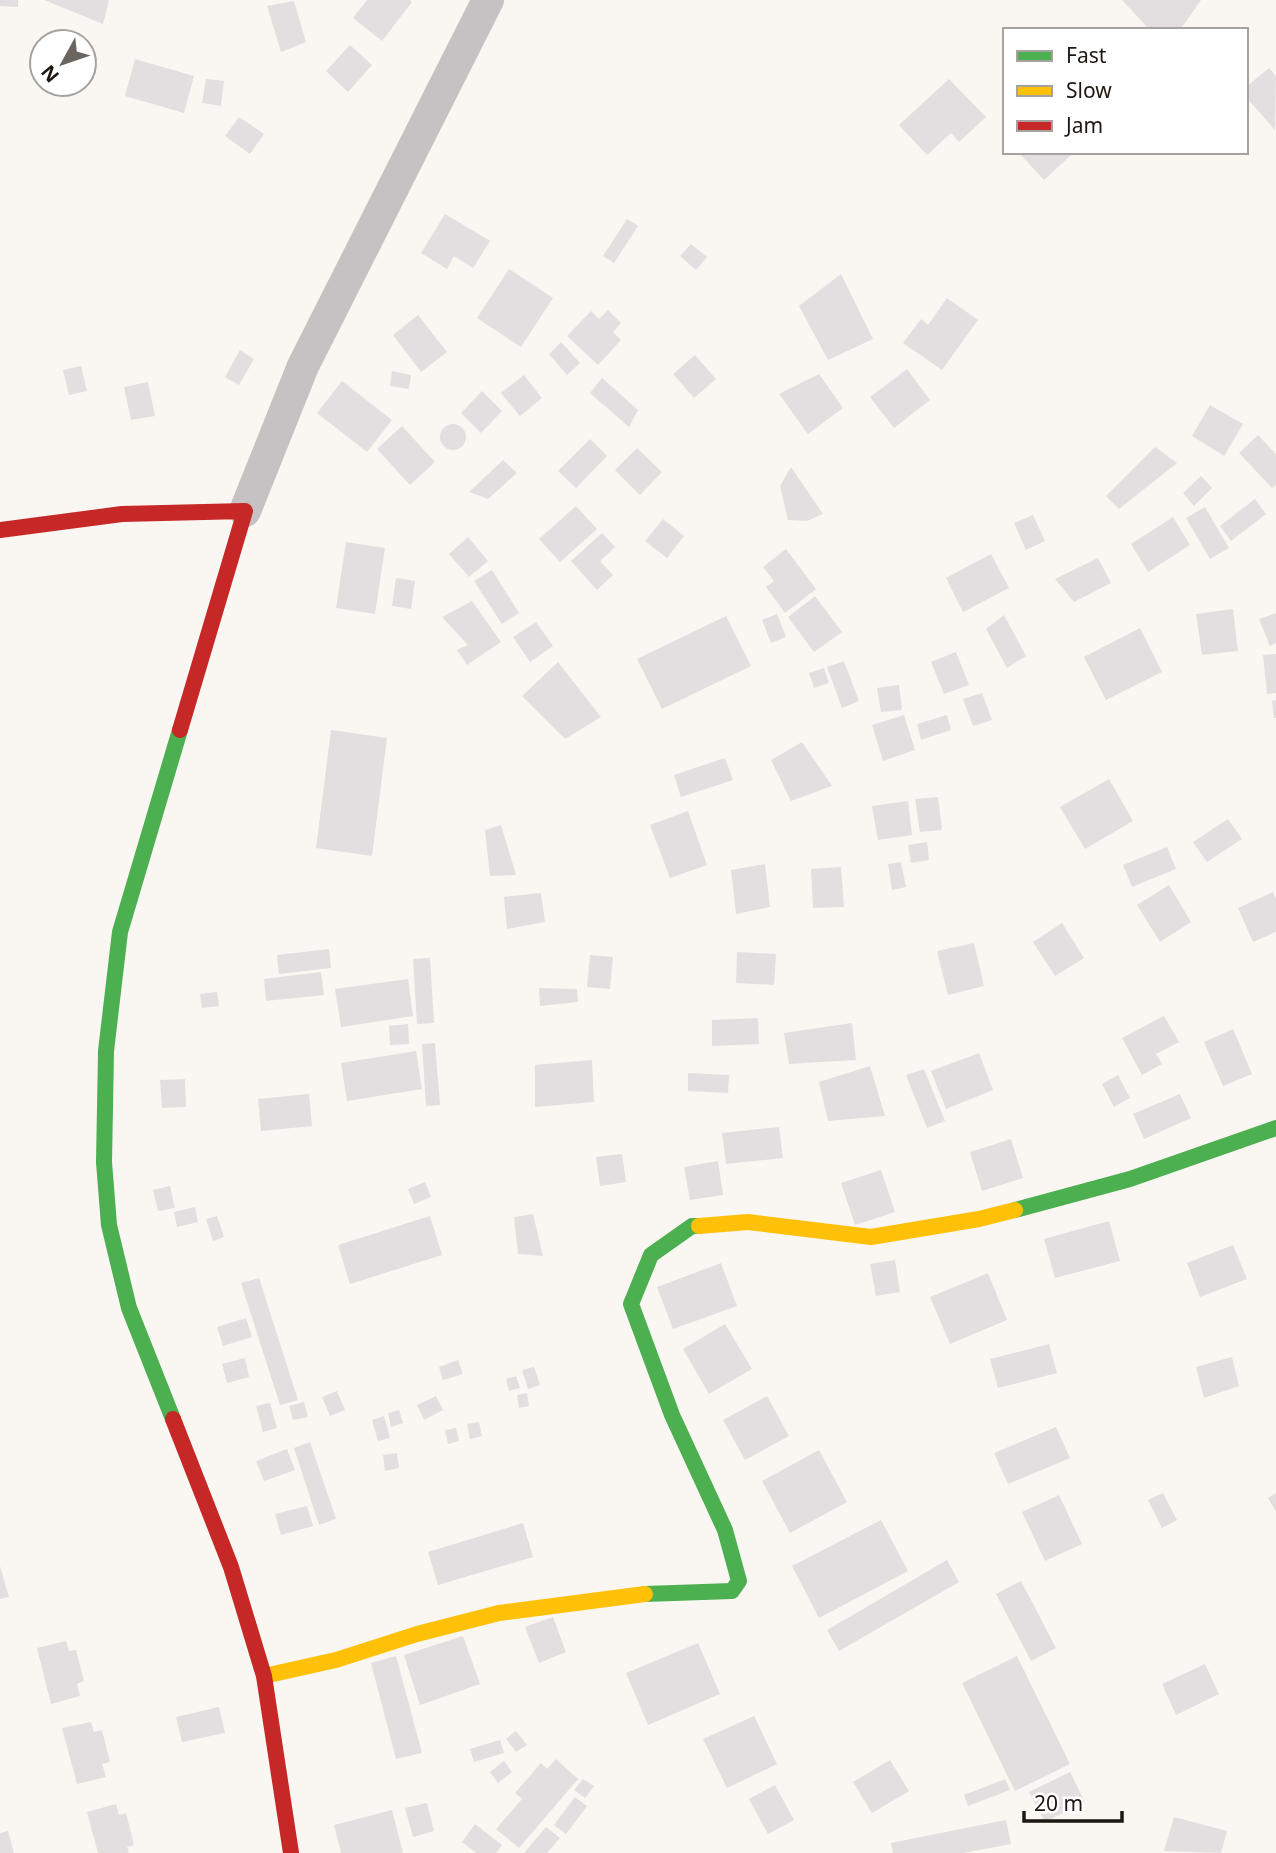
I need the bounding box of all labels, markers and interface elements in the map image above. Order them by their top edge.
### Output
north arrow [28,28,98,98]
legend [1003,28,1248,154]
text: Fast [1066,41,1107,69]
text: N [35,60,65,88]
text: Slow [1066,76,1112,104]
text: Jam [1064,111,1103,139]
scale bar [1024,1780,1122,1824]
text: 20 m [1034,1789,1083,1817]

